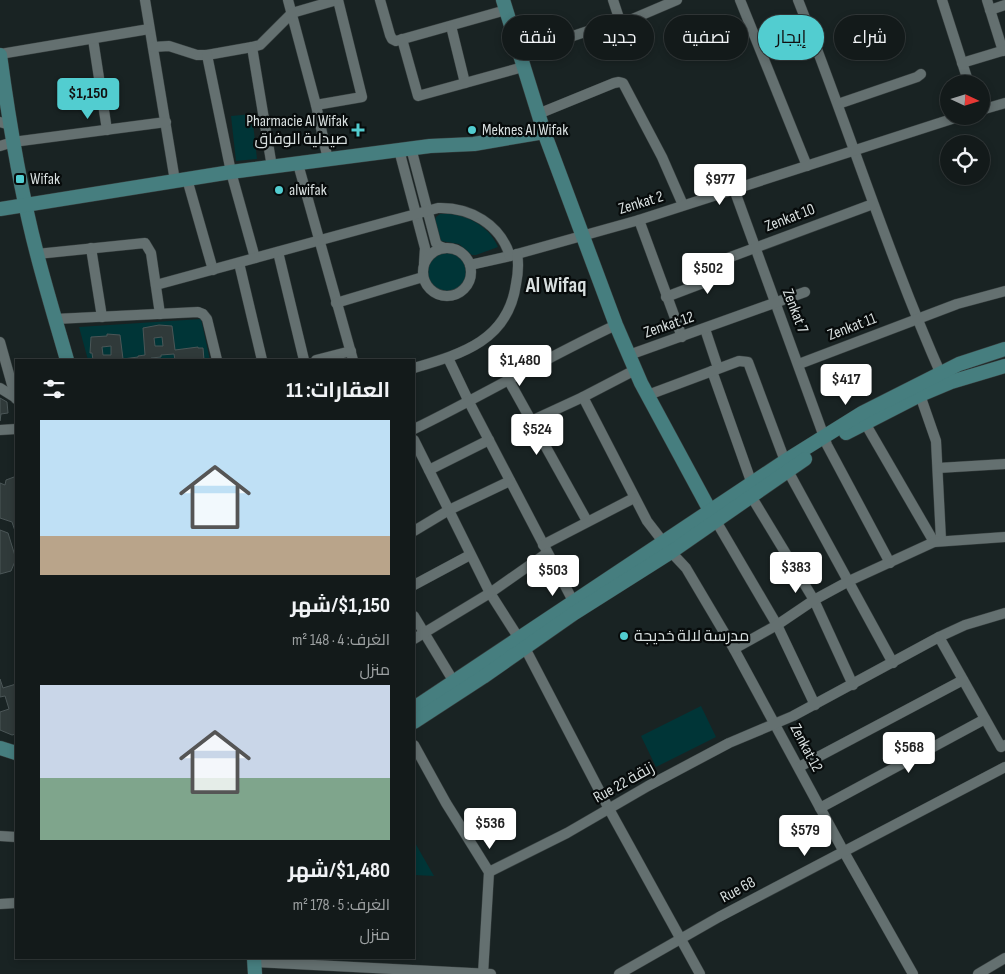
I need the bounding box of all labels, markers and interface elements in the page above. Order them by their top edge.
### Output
chip: شقة [502,15,574,60]
chip: جديد [584,15,654,60]
chip: تصفية [664,15,748,60]
chip: إيجار [758,15,824,60]
chip: شراء [834,15,905,60]
north arrow [940,75,990,125]
map controls [940,75,990,185]
pin: $1,150 [47,78,129,120]
text: $1,150 [68,84,108,103]
place label: Pharmacie Al Wifak صيدلية الوفاق [246,112,348,149]
place label: Meknes Al Wifak [482,121,568,140]
marker: Pharmacie Al Wifak صيدلية الوفاق [352,124,364,136]
marker: Meknes Al Wifak [466,124,478,136]
button: locate [940,135,990,185]
pin: $977 [690,164,750,206]
place label: Wifak [30,170,60,189]
text: $977 [705,170,735,189]
marker: Wifak [14,173,26,185]
place label: alwifak [289,181,327,200]
marker: alwifak [273,184,285,196]
street label: Zenkat 2 [616,187,666,219]
street label: Zenkat 10 [762,200,818,236]
pin: $502 [678,252,738,295]
text: $502 [693,259,723,278]
district label: Al Wifaq [525,273,586,298]
street label: Zenkat 7 [778,286,812,336]
street label: Zenkat 12 [641,308,697,342]
street label: Zenkat 11 [825,309,879,345]
pin: $1,480 [479,344,561,387]
text: $1,480 [499,351,541,370]
pin: $417 [816,364,876,406]
text: $417 [832,370,860,389]
icon: filters [40,375,68,403]
text: العقارات: 11 [286,378,390,403]
pin: $524 [507,414,567,456]
text: $524 [522,420,552,439]
icon: home [170,452,260,542]
pin: $383 [766,552,826,594]
pin: $503 [523,554,583,597]
text: $383 [781,558,811,577]
text: $503 [538,561,568,580]
text: $1,150/شهر [290,593,390,618]
place label: مدرسة لالة خديجة [634,627,749,646]
marker: مدرسة لالة خديجة [618,630,630,642]
text: الغرف: 4 · 148 m² [292,631,390,650]
text: منزل [360,661,390,680]
icon: home [170,717,260,807]
street label: Zenkat 12 [785,721,827,775]
pin: $568 [879,732,939,774]
text: $568 [894,738,924,757]
street label: Rue 22 زنقة [590,759,658,807]
pin: $536 [460,808,520,850]
text: $536 [475,814,505,833]
pin: $579 [775,814,835,857]
text: $579 [790,821,820,840]
text: $1,480/شهر [288,858,390,883]
street label: Rue 68 [717,873,759,907]
text: الغرف: 5 · 178 m² [293,896,390,915]
text: منزل [360,926,390,945]

